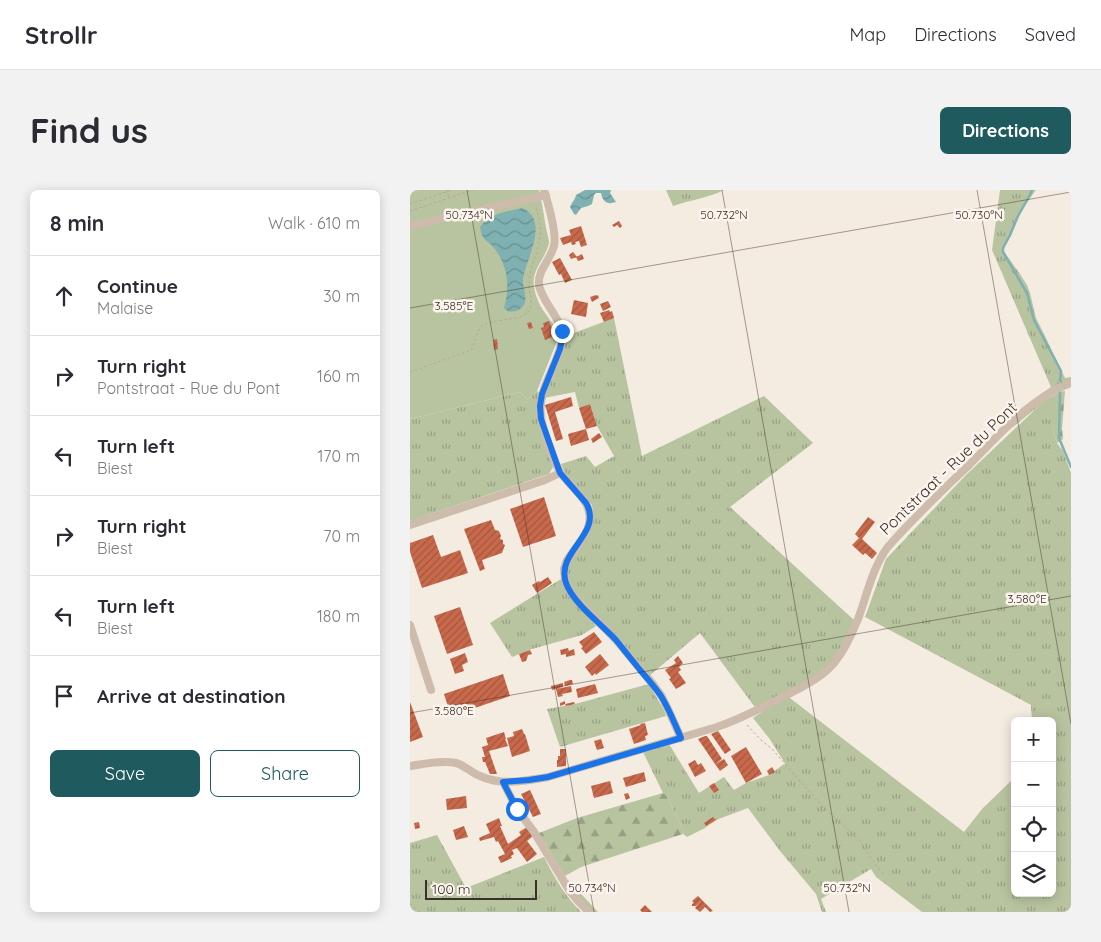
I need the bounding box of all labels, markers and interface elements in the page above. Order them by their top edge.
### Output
text: Strollr [25,20,97,50]
text: Map [849,23,886,46]
text: Directions [914,23,997,46]
text: Saved [1025,23,1076,46]
button: Directions [940,107,1071,154]
text: Find us [30,108,148,152]
text: 50.734°N [445,207,493,222]
text: 50.732°N [700,207,748,222]
text: 50.730°N [955,207,1003,222]
text: 8 min [50,210,104,236]
text: Walk · 610 m [268,213,360,233]
text: Continue [97,274,178,298]
icon: ahead [50,282,78,310]
text: 30 m [323,286,360,306]
text: Malaise [97,298,153,318]
text: 3.585°E [435,298,474,313]
route end [551,320,574,343]
text: Turn right [97,354,186,378]
icon: right [50,362,78,390]
text: 160 m [317,366,360,386]
text: Pontstraat - Rue du Pont [97,378,280,398]
street label: Pontstraat - Rue du Pont [875,397,1021,539]
text: Turn left [97,434,175,458]
icon: left [50,442,78,470]
text: 170 m [317,446,360,466]
text: Biest [97,458,133,478]
text: Turn right [97,514,186,538]
icon: right [50,522,78,550]
text: 70 m [323,526,360,546]
text: Biest [97,538,133,558]
text: 3.580°E [1007,591,1047,606]
text: Turn left [97,594,175,618]
icon: left [50,602,78,630]
text: 180 m [317,606,360,626]
text: Biest [97,618,133,638]
icon: arrive [50,682,78,710]
text: Arrive at destination [97,684,286,708]
text: 3.580°E [434,703,474,718]
map controls [1011,717,1056,897]
button: + [1011,717,1056,762]
button: Save [50,750,200,797]
button: Share [210,750,360,797]
button: − [1011,762,1056,807]
route start [506,798,529,821]
button: locate [1011,807,1056,852]
button: layers [1011,852,1056,897]
scale bar [425,877,538,900]
text: 100 m [432,880,470,898]
text: 50.734°N [568,880,616,895]
text: 50.732°N [823,880,871,895]

